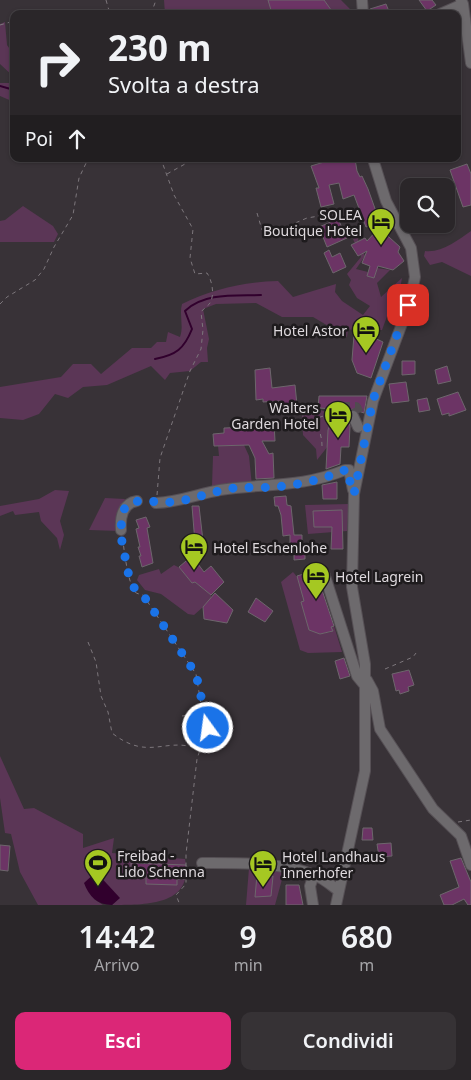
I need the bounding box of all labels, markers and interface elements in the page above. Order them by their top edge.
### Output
text: 230 m [108,24,211,71]
icon: right [25,30,90,95]
text: Svolta a destra [108,69,260,99]
icon: ahead [63,125,91,153]
text: Poi [25,126,53,152]
map controls [400,178,455,233]
button: search [400,178,455,233]
place label: SOLEA Boutique Hotel [263,205,362,240]
hotel icon: SOLEA Boutique Hotel [366,207,396,246]
pin [387,284,429,326]
icon: arrive [394,291,422,319]
hotel icon: Hotel Astor [351,315,381,354]
place label: Hotel Astor [273,321,347,340]
place label: Walters Garden Hotel [231,398,319,433]
hotel icon: Walters Garden Hotel [323,400,353,439]
hotel icon: Hotel Eschenlohe [179,532,209,571]
place label: Hotel Eschenlohe [213,538,327,557]
hotel icon: Hotel Lagrein [301,561,331,600]
place label: Hotel Lagrein [335,567,424,586]
position arrow [181,701,233,753]
place label: Freibad - Lido Schenna [117,846,205,881]
place label: Hotel Landhaus Innerhofer [282,847,386,882]
sports icon: Freibad - Lido Schenna [83,848,113,887]
hotel icon: Hotel Landhaus Innerhofer [248,849,278,888]
text: 14:42 [78,916,155,957]
text: 9 [240,916,257,957]
text: 680 [341,916,393,957]
text: Arrivo [94,954,140,976]
text: min [234,954,263,976]
text: m [359,954,374,976]
button: Esci [15,1012,231,1070]
button: Condividi [241,1012,456,1070]

